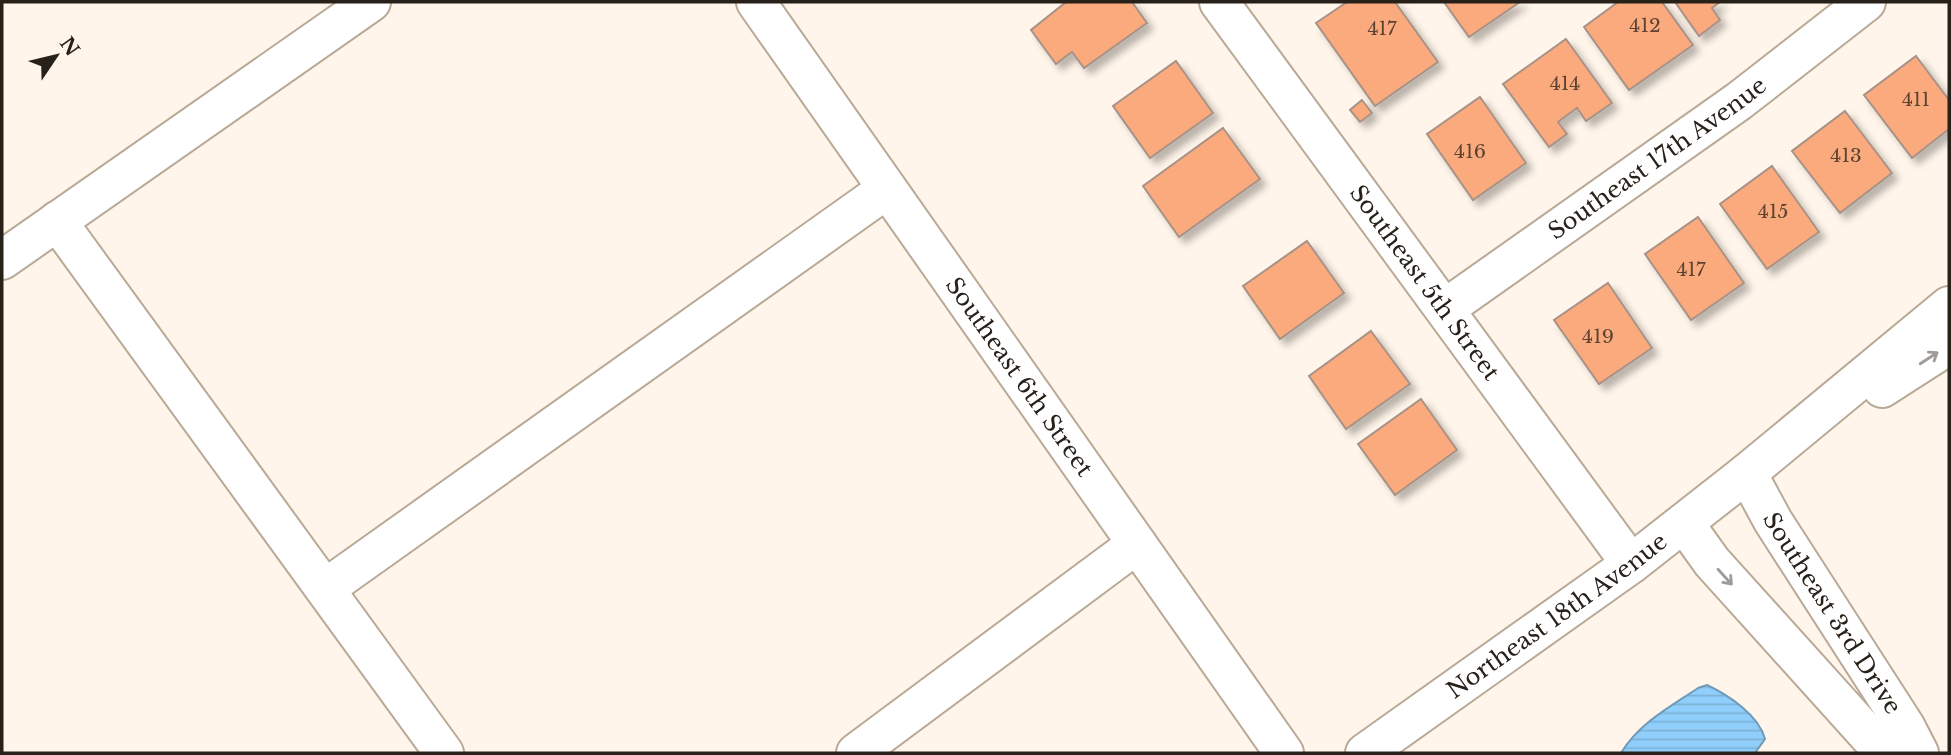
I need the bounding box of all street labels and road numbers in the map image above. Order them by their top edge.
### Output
street label: Southeast 17th Avenue [1543,71,1772,245]
street label: Southeast 5th Street [1344,180,1506,386]
street label: Southeast 6th Street [940,272,1099,482]
street label: Southeast 3rd Drive [1757,507,1907,719]
street label: Northeast 18th Avenue [1442,527,1673,704]

